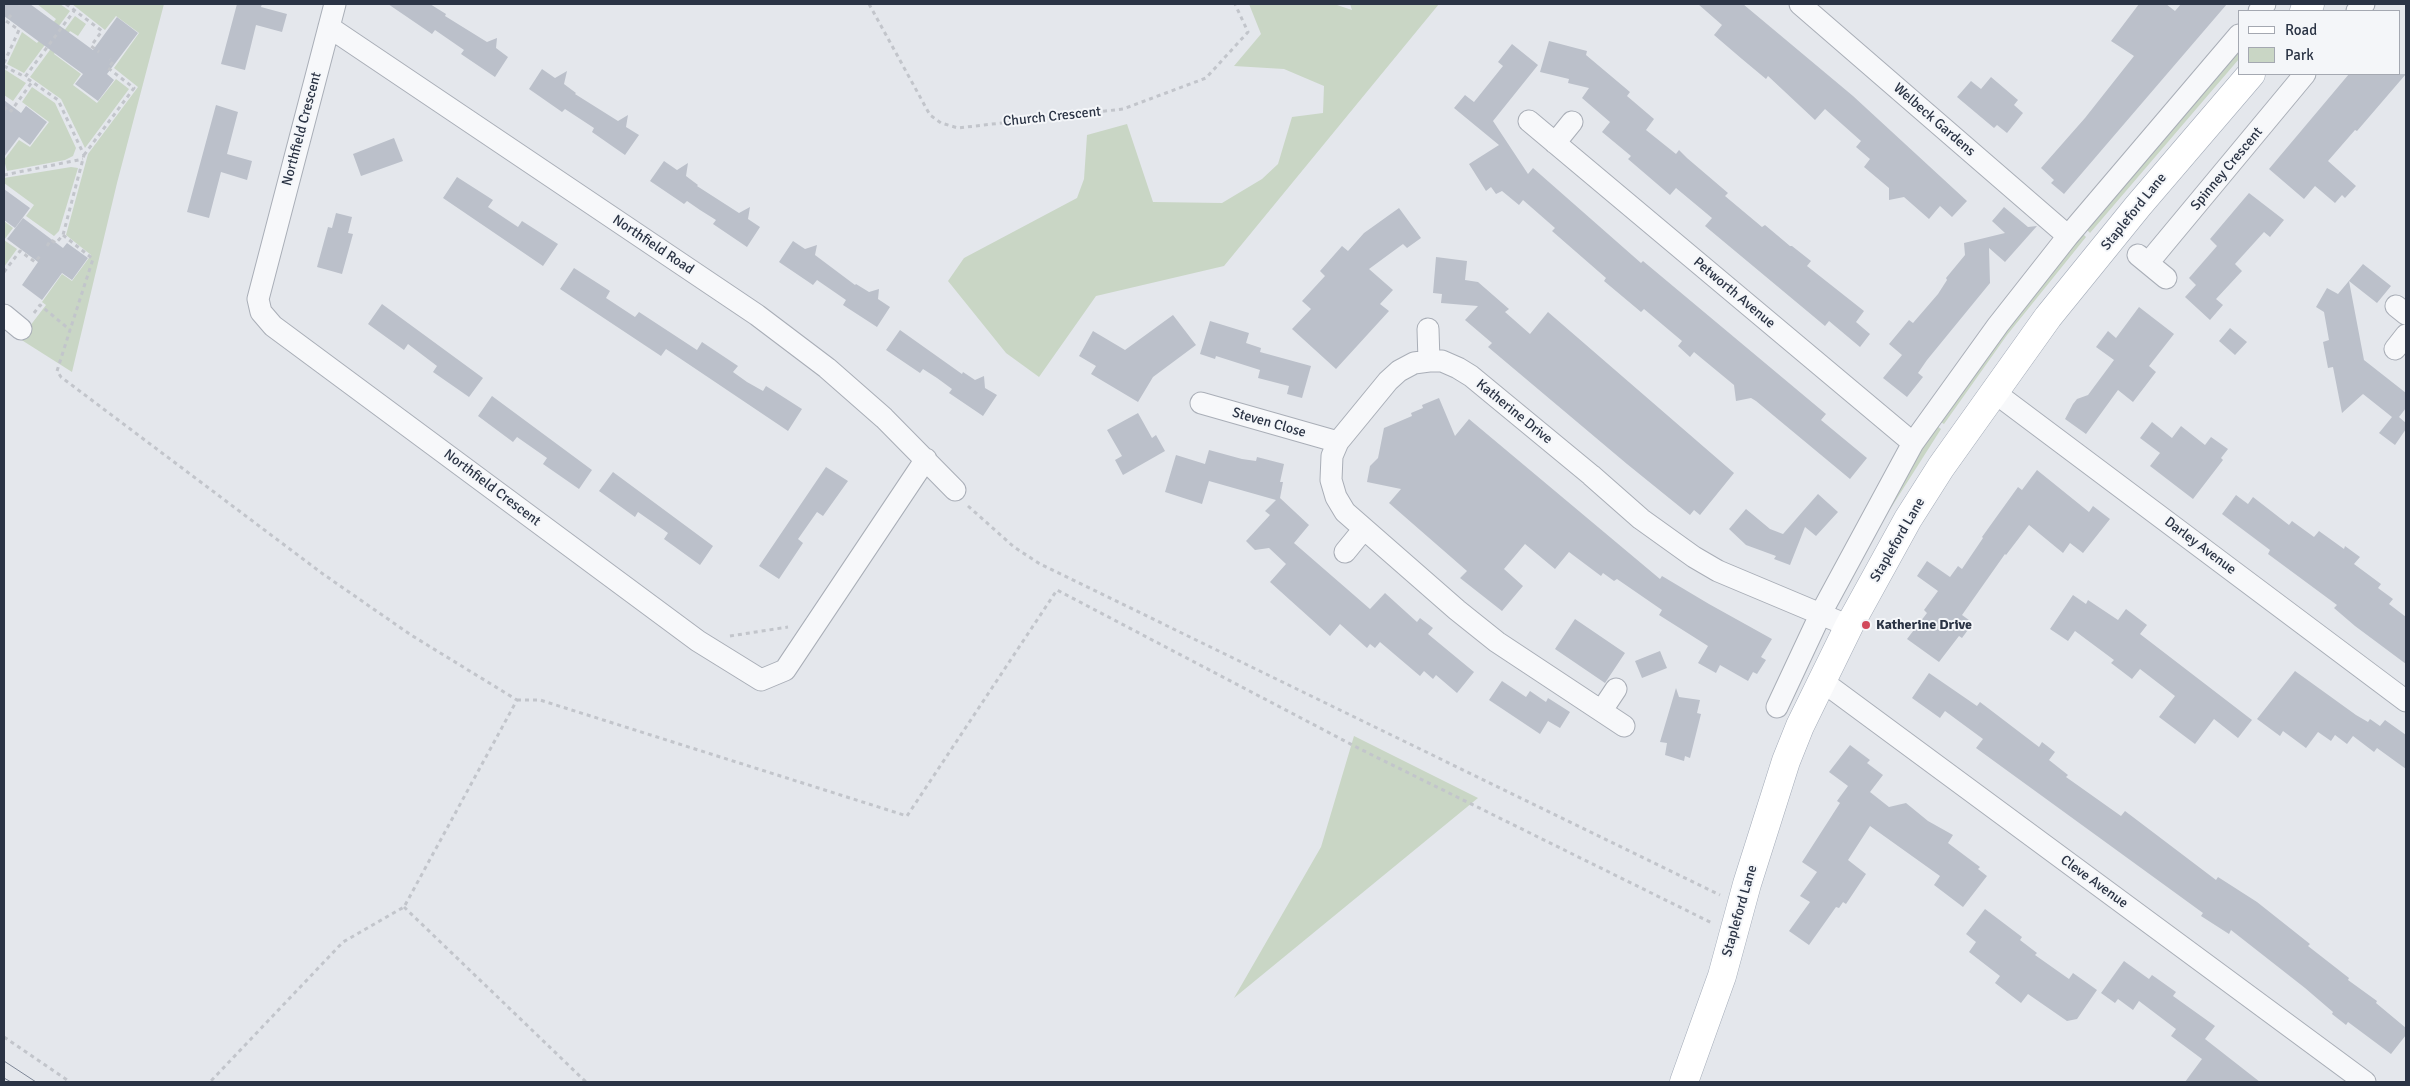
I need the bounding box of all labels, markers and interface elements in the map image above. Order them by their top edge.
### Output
legend [2238,10,2400,75]
text: Road [2285,21,2317,39]
text: Park [2285,46,2314,64]
street label: Northfield Crescent [279,70,325,188]
street label: Welbeck Gardens [1890,80,1978,160]
street label: Church Crescent [1002,103,1102,131]
street label: Spinney Crescent [2187,124,2267,214]
street label: Stapleford Lane [2098,170,2170,254]
street label: Northfield Road [609,212,697,278]
street label: Petworth Avenue [1690,254,1778,332]
street label: Katherine Drive [1473,376,1555,448]
street label: Steven Close [1230,404,1308,442]
street label: Northfield Crescent [440,446,544,530]
street label: Stapleford Lane [1867,495,1929,585]
street label: Darley Avenue [2161,514,2239,578]
place label: Katherine Drive [1876,617,1972,633]
marker: Katherine Drive [1860,619,1872,631]
street label: Cleve Avenue [2057,852,2131,912]
street label: Stapleford Lane [1719,863,1761,959]

